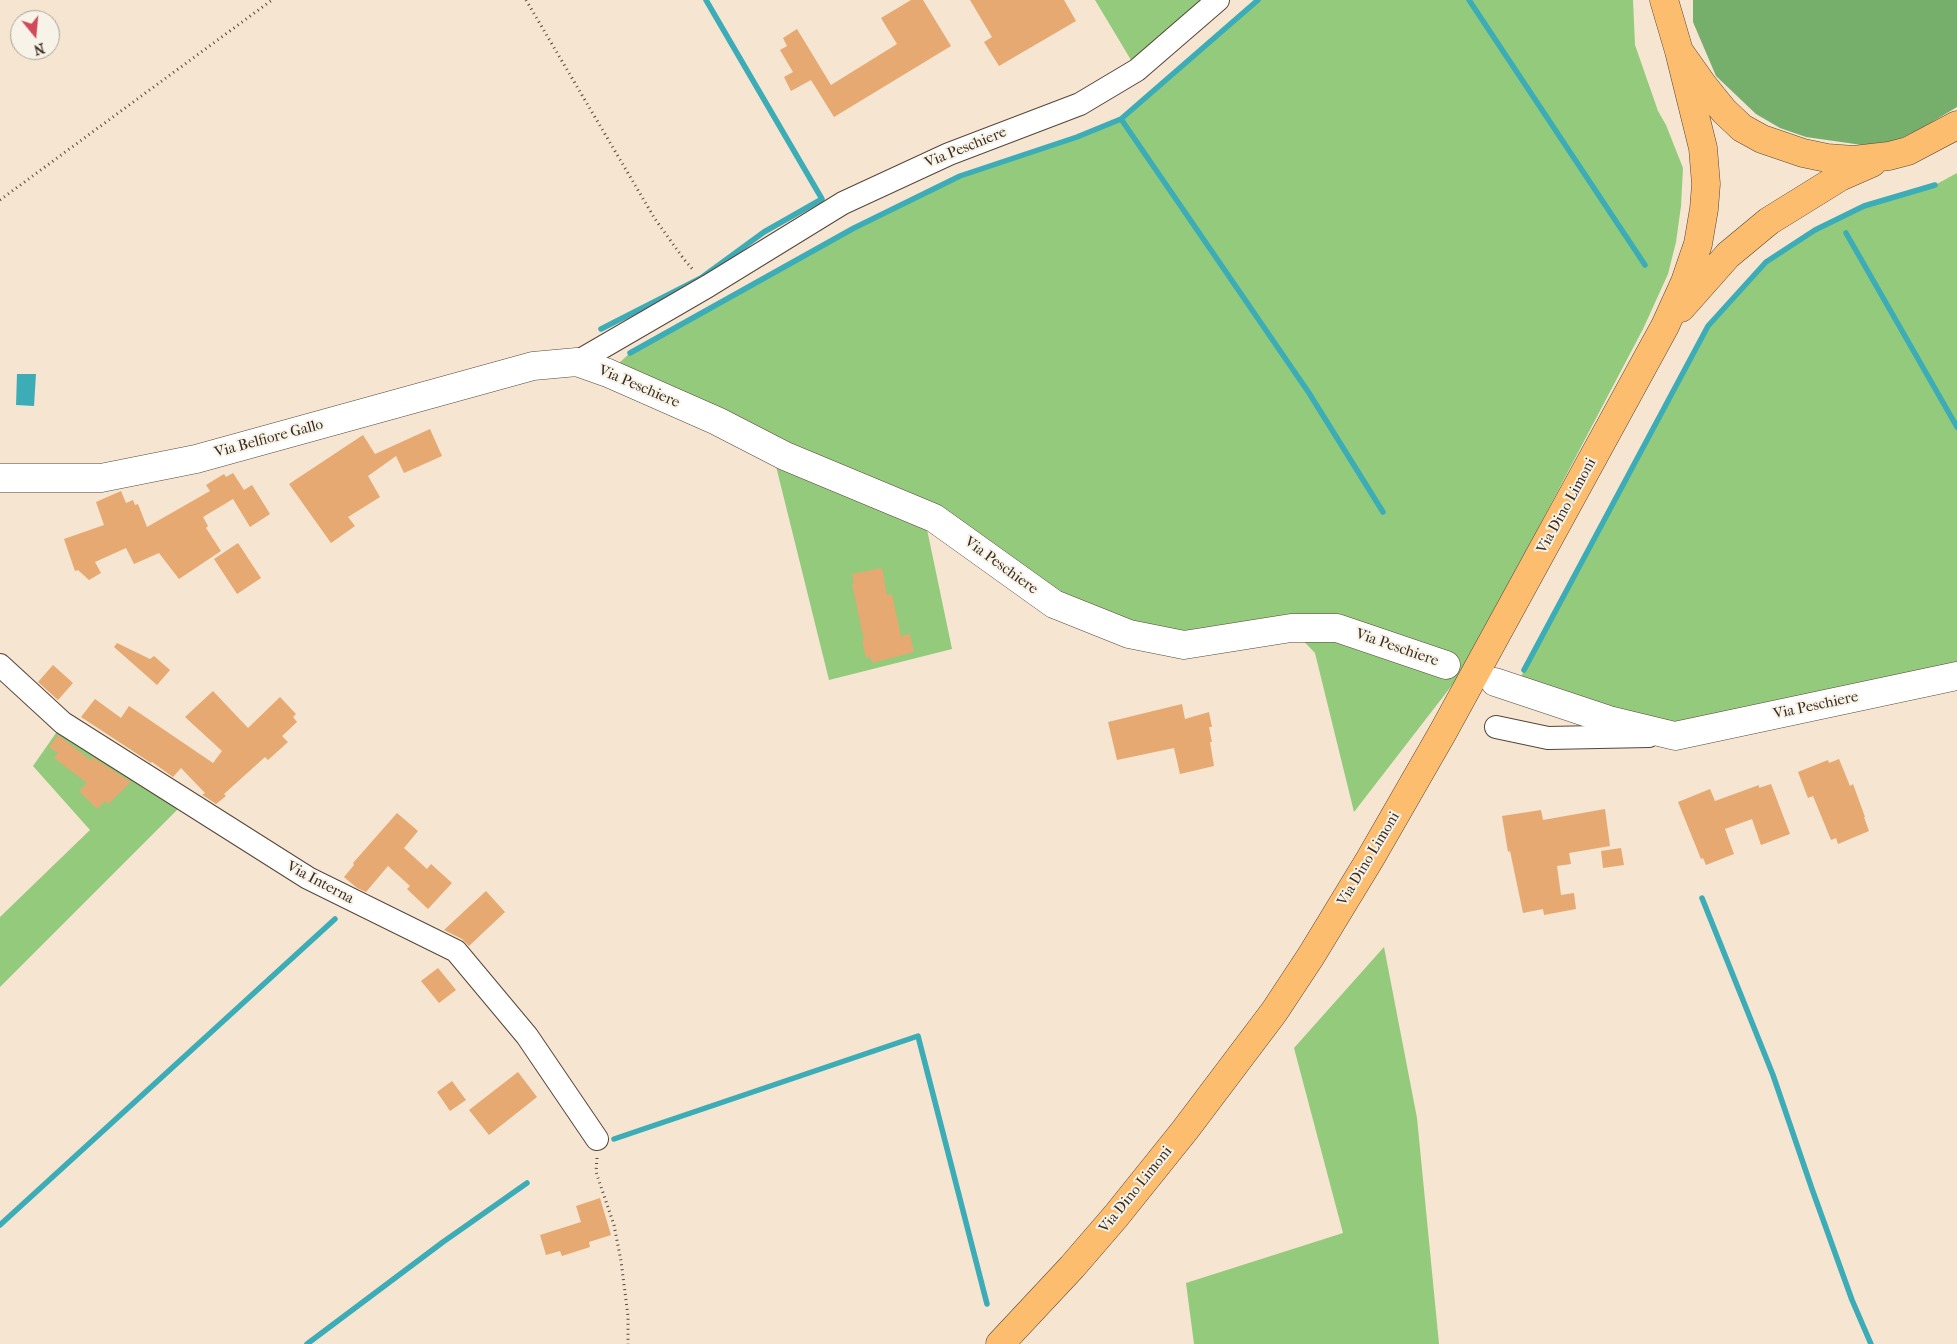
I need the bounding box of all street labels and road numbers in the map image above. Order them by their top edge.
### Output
street label: Via Peschiere [923,123,1009,173]
street label: Via Peschiere [596,362,682,412]
street label: Via Belfiore Gallo [213,416,325,462]
street label: Via Dino Limoni [1533,455,1601,557]
street label: Via Peschiere [961,533,1041,599]
street label: Via Peschiere [1353,625,1441,671]
street label: Via Peschiere [1772,688,1860,724]
street label: Via Dino Limoni [1334,809,1404,909]
street label: Via Interna [283,858,357,908]
street label: Via Dino Limoni [1096,1143,1176,1237]

